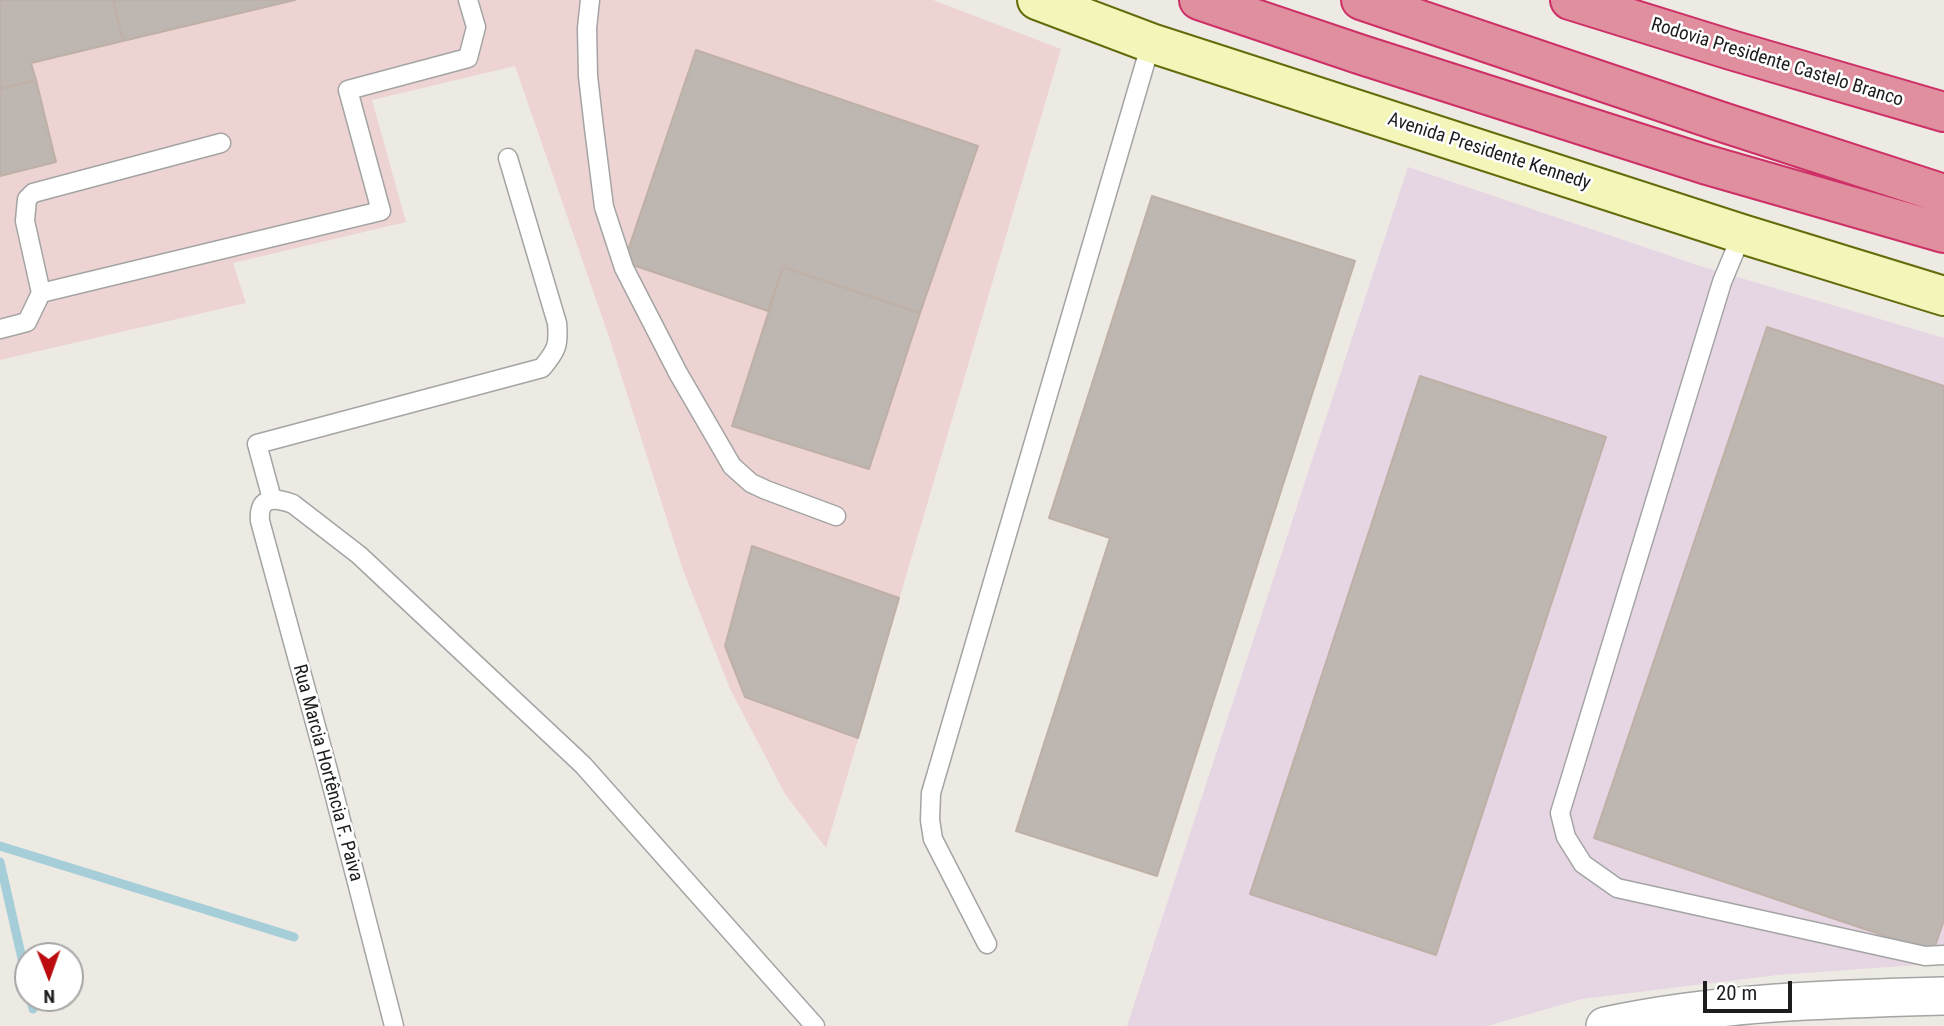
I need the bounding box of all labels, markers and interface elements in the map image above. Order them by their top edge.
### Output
street label: Rodovia Presidente Castelo Branco [1648,14,1906,112]
street label: Avenida Presidente Kennedy [1385,108,1593,196]
street label: Rua Marcia Hortência F. Paiva [287,662,367,884]
north arrow [14,942,84,1012]
scale bar [1706,967,1795,1011]
text: 20 m [1716,981,1757,1005]
text: N [43,985,55,1008]

